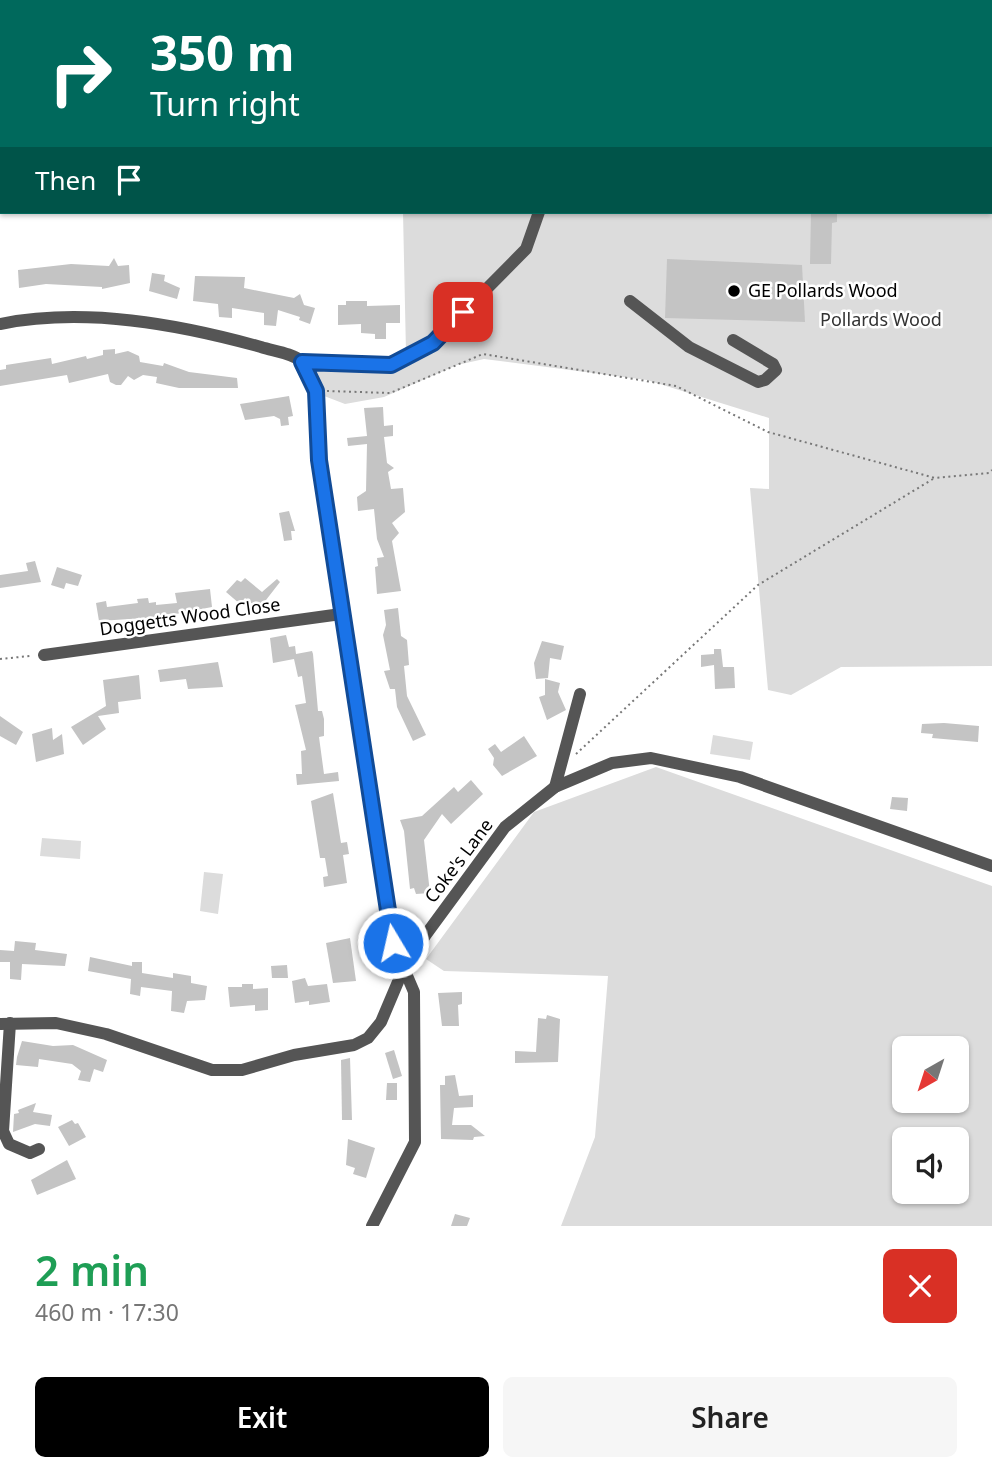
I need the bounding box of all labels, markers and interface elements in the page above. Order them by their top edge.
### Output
text: 350 m [150,19,295,85]
icon: right [35,28,126,119]
text: Turn right [150,82,300,125]
icon: arrive [110,161,148,199]
text: Then [35,162,96,198]
place label: GE Pollards Wood [748,278,898,302]
pin [433,282,493,342]
marker: GE Pollards Wood [726,283,742,299]
icon: arrive [444,293,482,331]
park label: Pollards Wood [820,307,942,331]
street label: Doggetts Wood Close [98,591,282,641]
street label: Coke's Lane [419,813,498,907]
position arrow [356,906,430,980]
north arrow [892,1036,970,1113]
map controls [892,1036,969,1204]
button: sound [892,1127,969,1204]
text: 2 min [35,1241,149,1298]
button: close [883,1249,957,1323]
text: 460 m · 17:30 [35,1296,179,1328]
button: Exit [35,1377,489,1457]
button: Share [503,1377,957,1457]

